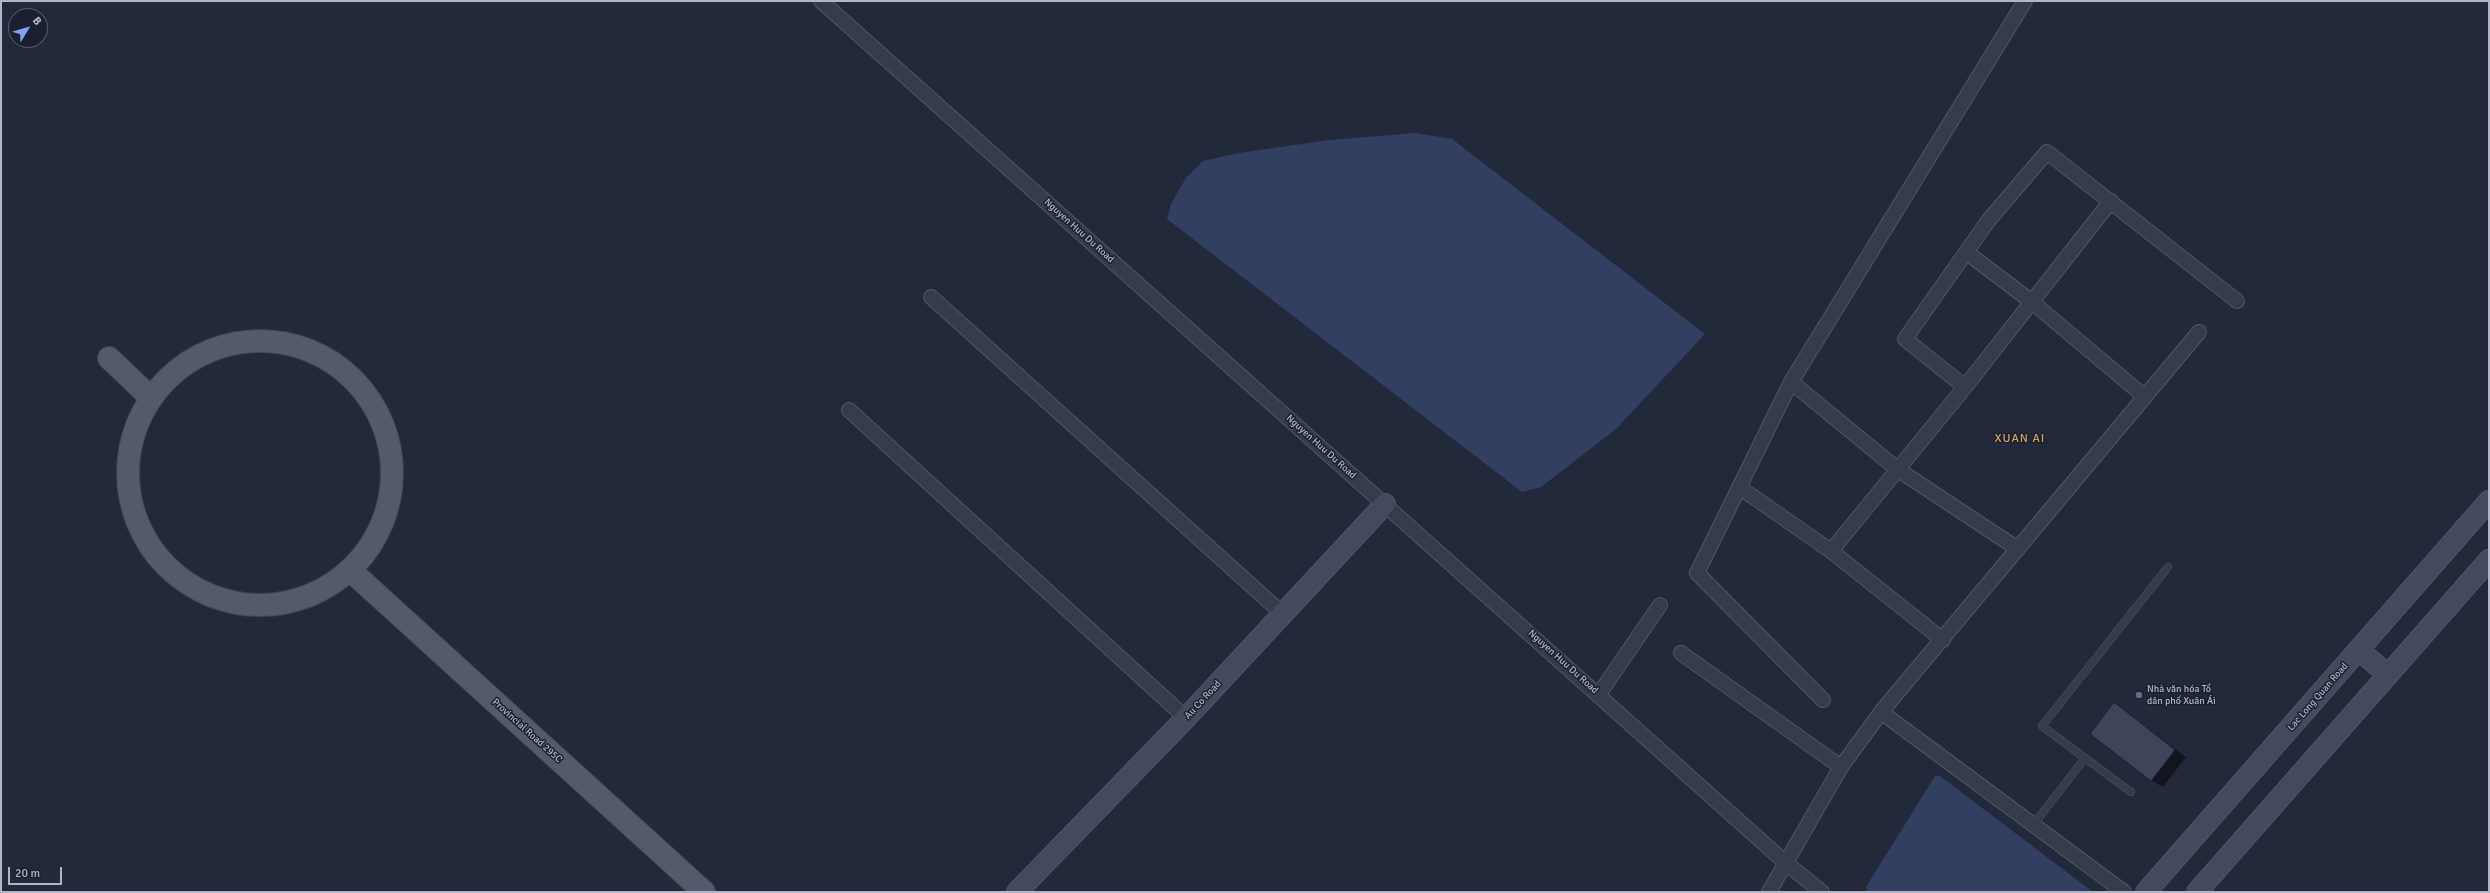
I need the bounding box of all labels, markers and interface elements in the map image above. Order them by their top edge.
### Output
north arrow [8,8,48,48]
text: B [30,14,44,28]
street label: Nguyen Huu Du Road [1041,196,1117,266]
street label: Nguyen Huu Du Road [1283,412,1359,482]
district label: XUAN AI [1995,432,2045,446]
street label: Nguyen Huu Du Road [1525,627,1601,697]
street label: Lac Long Quan Road [2285,661,2351,733]
street label: Au Co Road [1182,678,1224,722]
place label: Nhà văn hóa Tổ dân phố Xuân Ái [2147,683,2216,706]
marker: Nhà văn hóa Tổ dân phố Xuân Ái [2134,690,2144,700]
street label: Provincial Road 295C [489,696,565,766]
scale bar [10,859,64,885]
text: 20 m [15,866,40,881]

